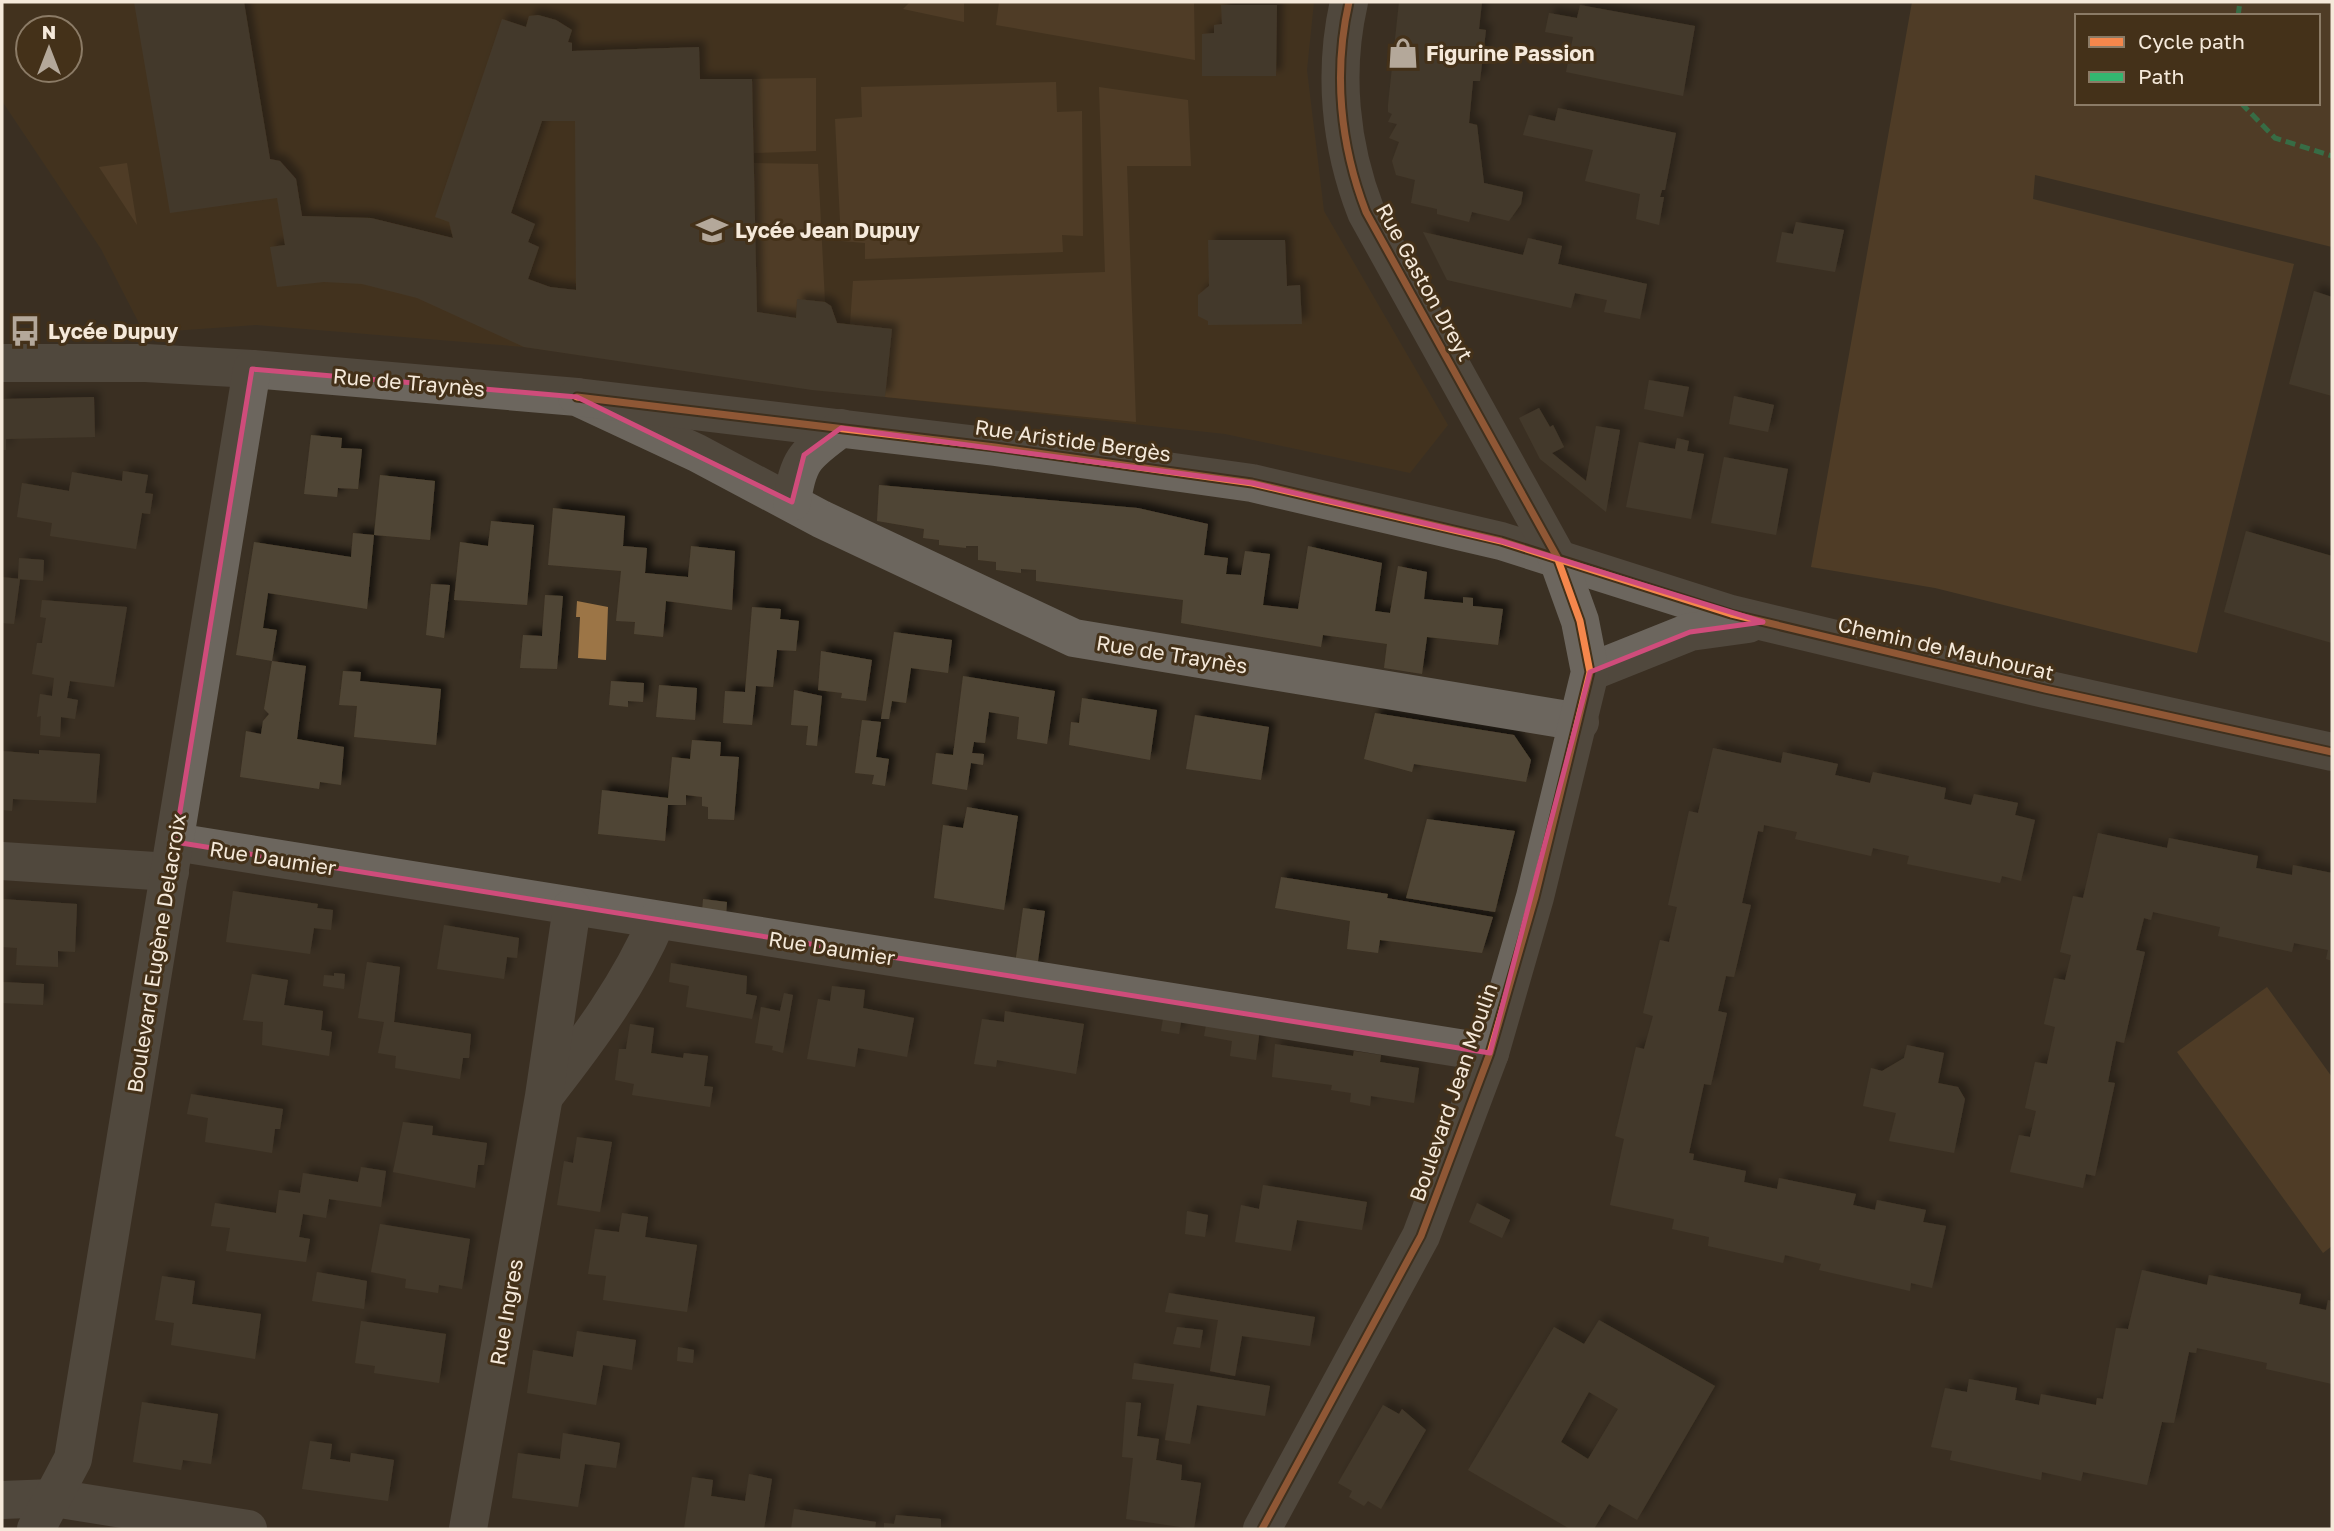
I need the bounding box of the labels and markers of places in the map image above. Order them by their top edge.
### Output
shop icon: Figurine Passion [1386,36,1420,70]
place label: Figurine Passion [1426,40,1594,66]
school or university icon: Lycée Jean Dupuy [695,213,729,247]
place label: Lycée Jean Dupuy [735,217,920,243]
bus stop icon: Lycée Dupuy [8,314,42,348]
place label: Lycée Dupuy [48,318,179,344]

